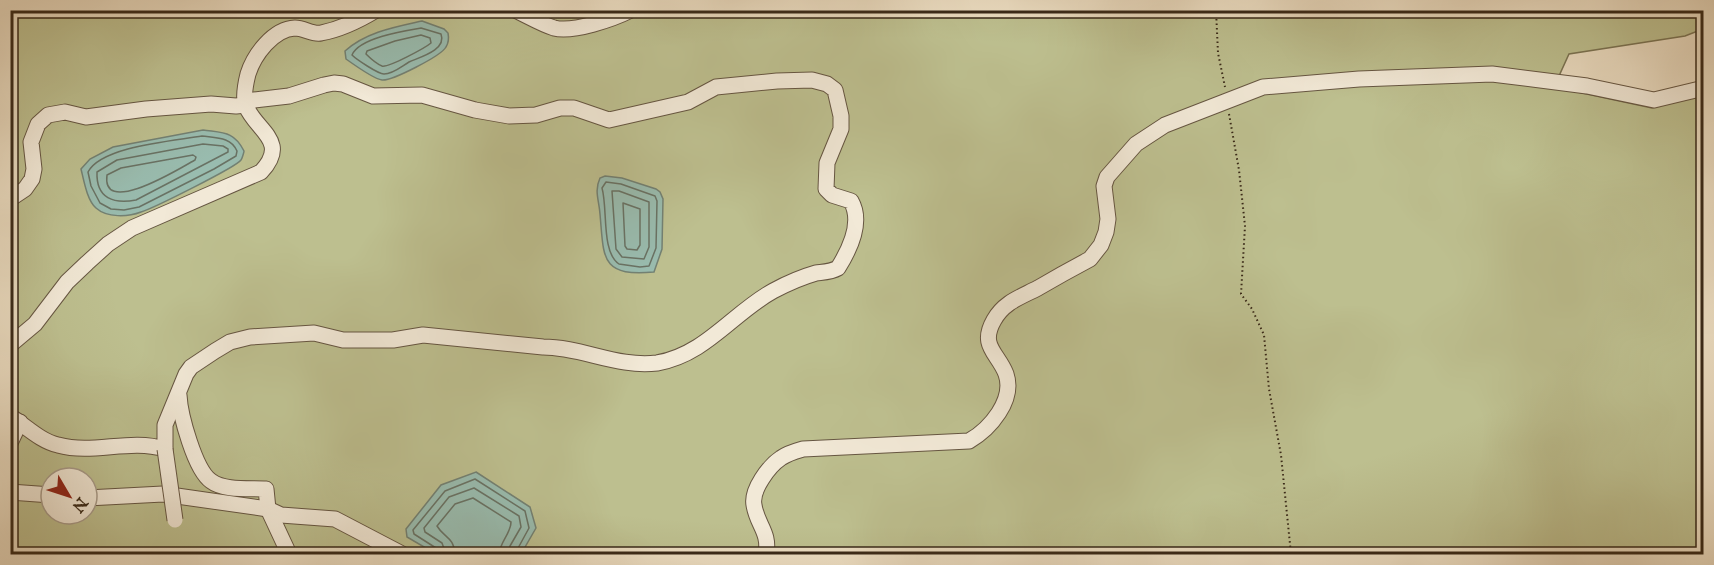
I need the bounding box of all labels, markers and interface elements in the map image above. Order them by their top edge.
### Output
north arrow [39,466,99,526]
text: N [67,492,92,516]

